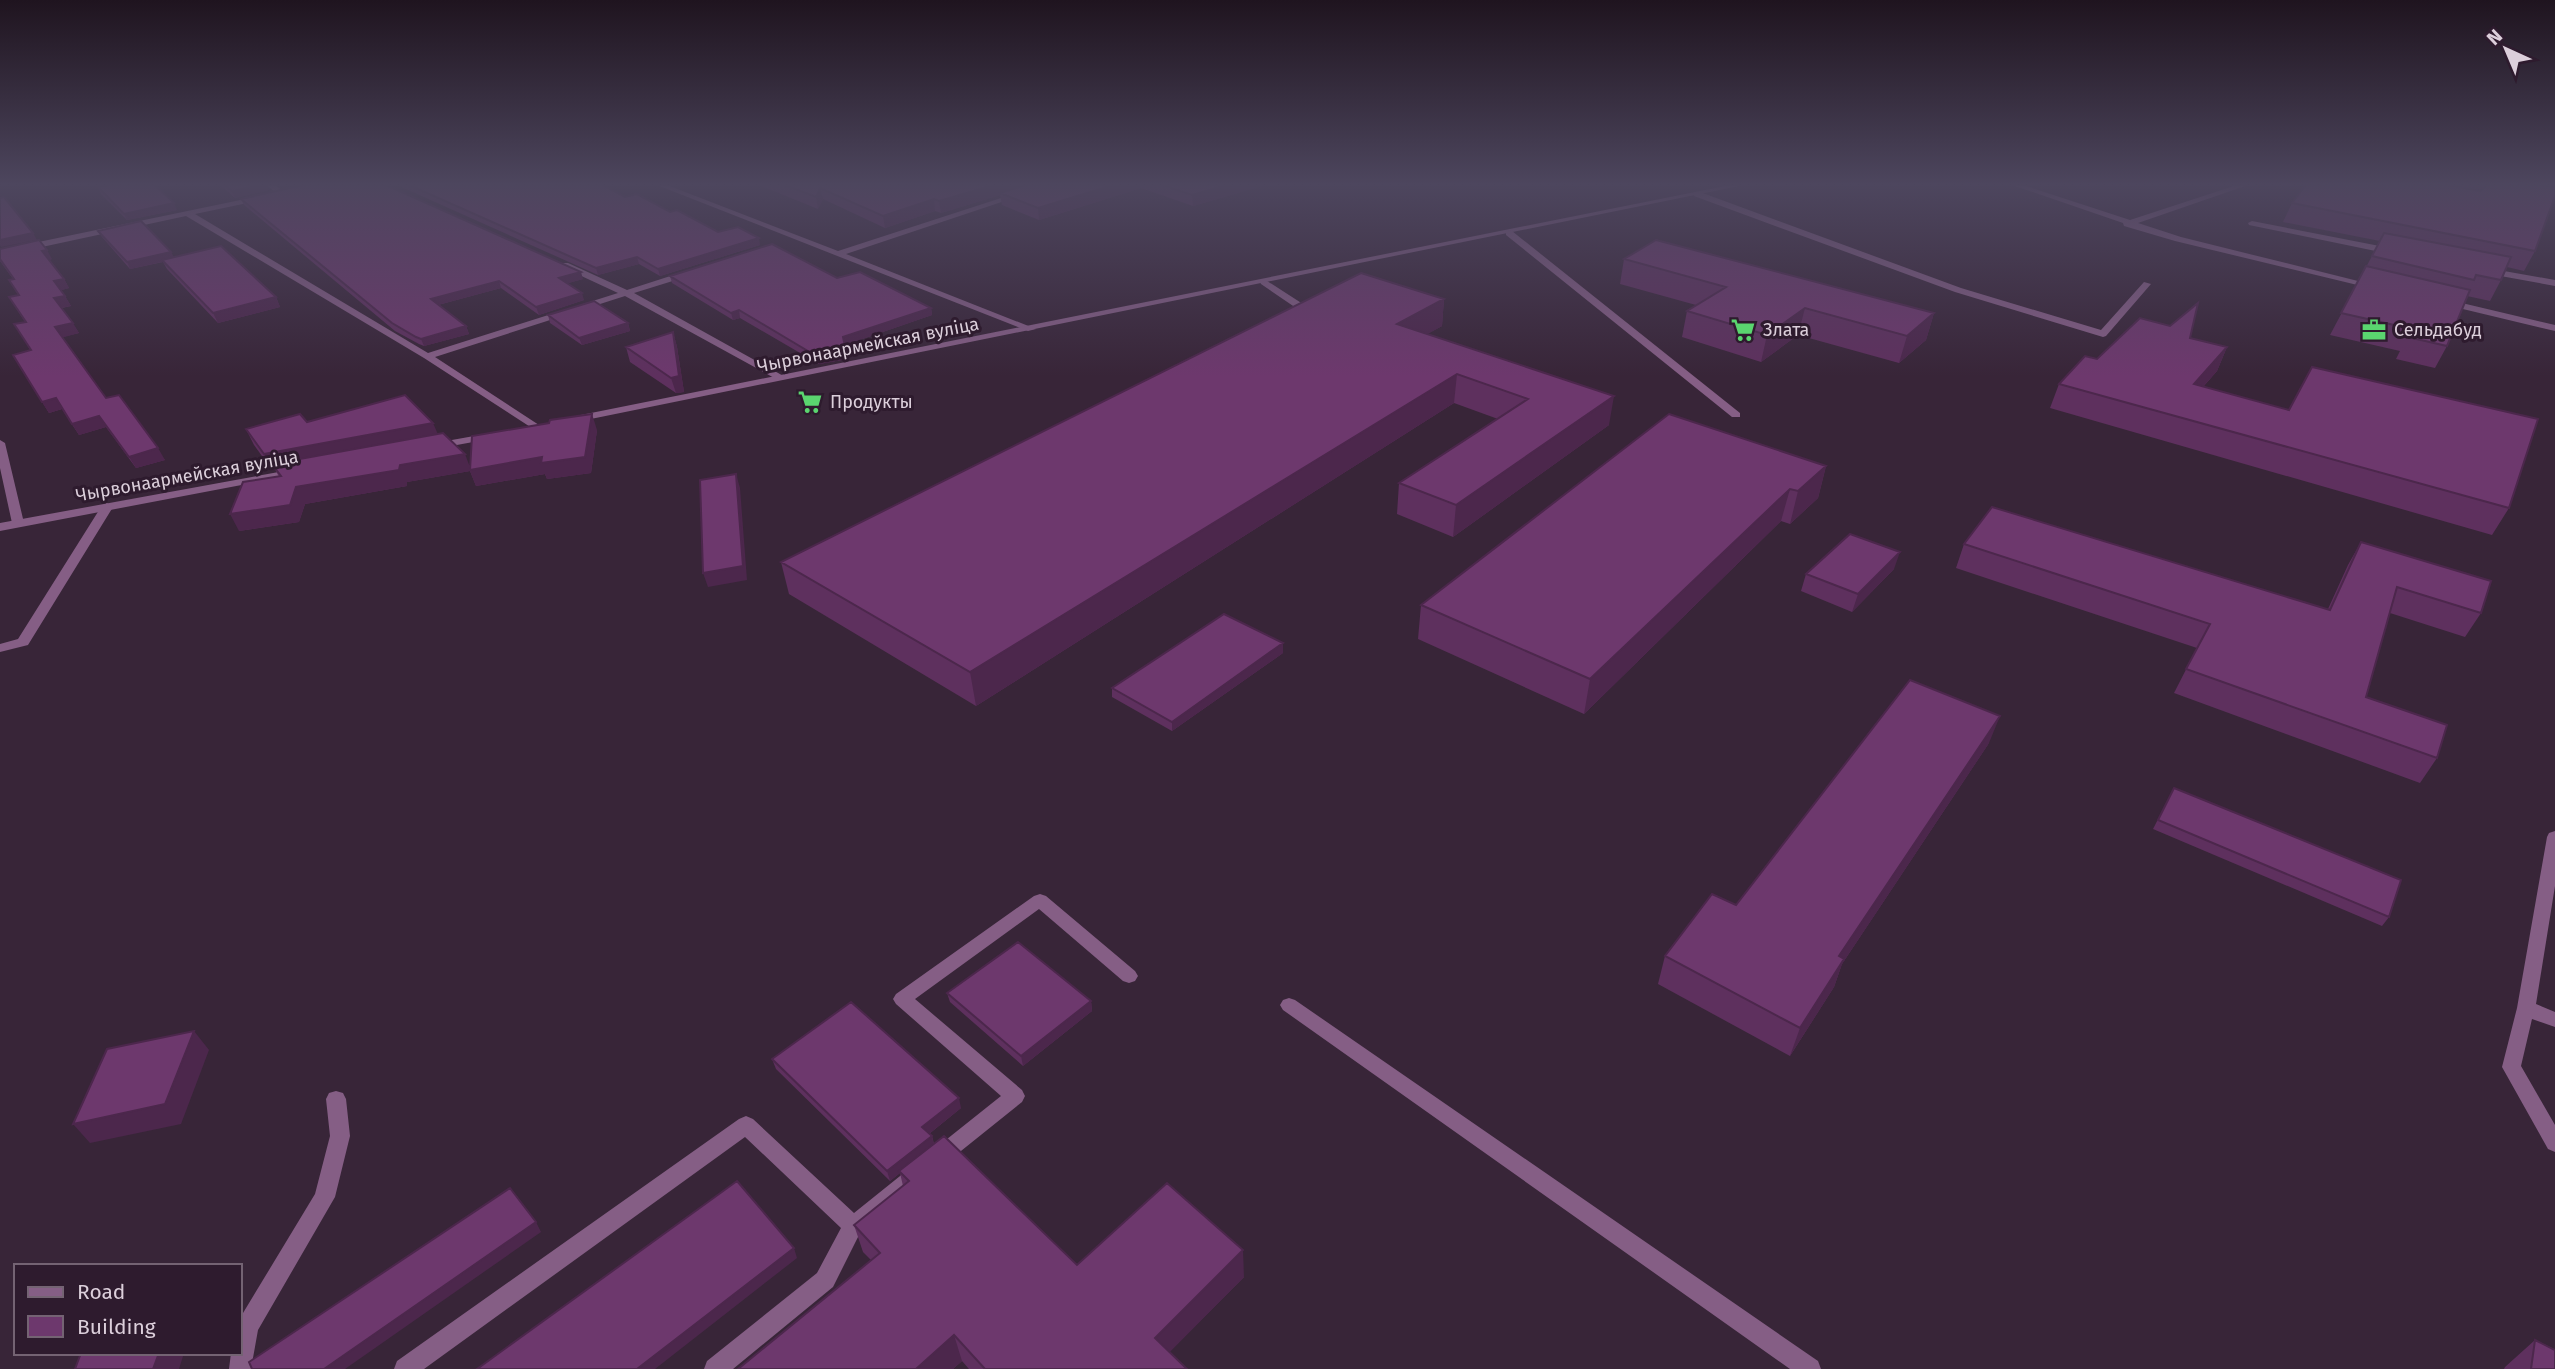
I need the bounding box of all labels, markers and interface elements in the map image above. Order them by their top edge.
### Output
north arrow [2471,14,2541,84]
text: N [2482,24,2507,50]
street label: Чырвонаармейская вуліца [755,313,981,377]
supermarket icon: Злата [1729,316,1757,344]
office icon: Сельдабуд [2360,316,2388,344]
place label: Злата [1763,319,1809,341]
place label: Сельдабуд [2394,319,2482,341]
supermarket icon: Продукты [796,388,824,416]
place label: Продукты [830,391,913,413]
street label: Чырвонаармейская вуліца [74,446,300,506]
legend [14,1264,242,1355]
text: Road [77,1279,125,1305]
text: Building [77,1314,156,1340]

